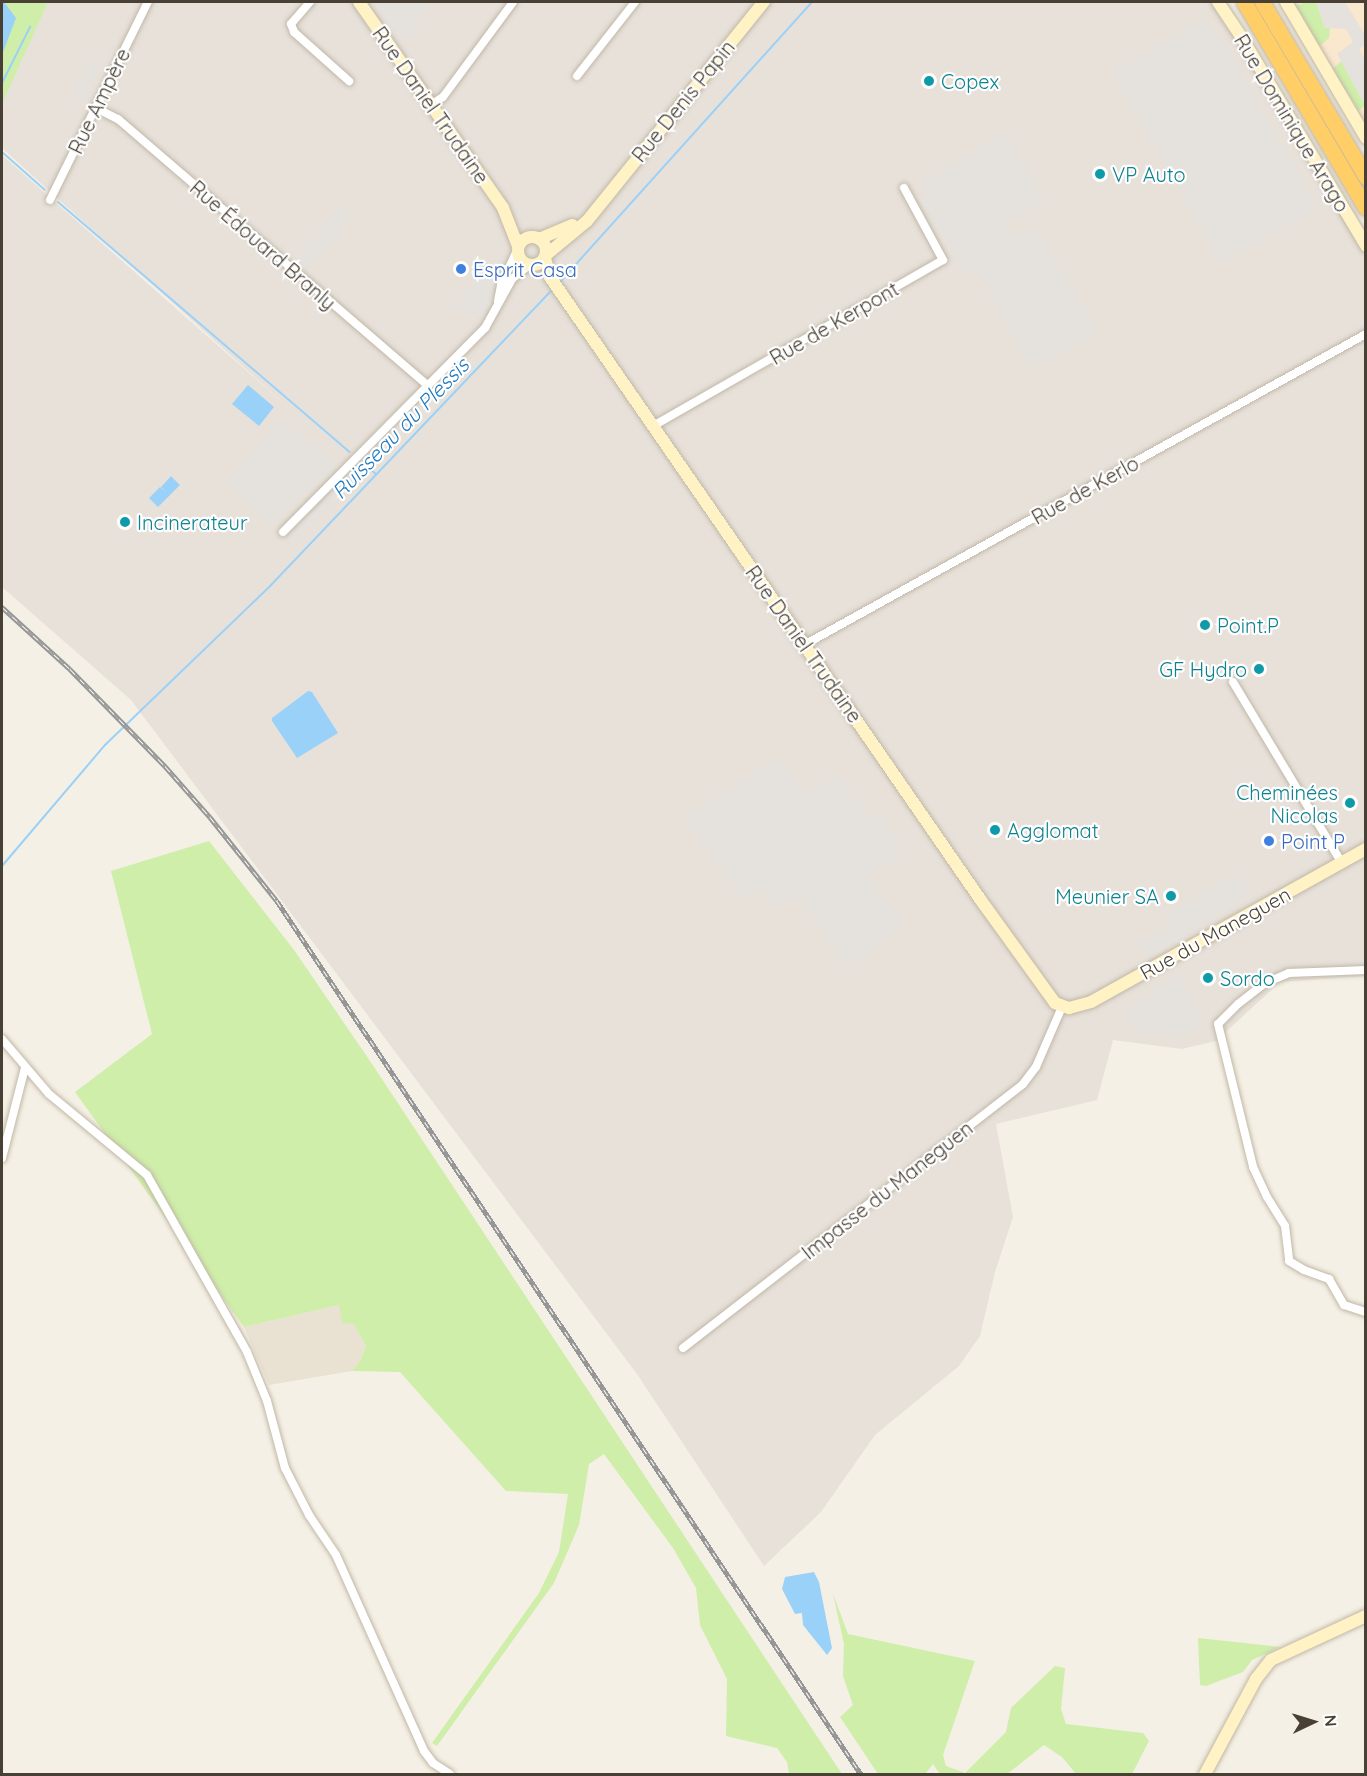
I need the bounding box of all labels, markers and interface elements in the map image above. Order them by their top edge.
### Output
street label: Rue Daniel Trudaine [368,22,494,188]
street label: Rue Dominique Arago [1229,30,1355,216]
street label: Rue Denis Papin [627,35,739,167]
street label: Rue Ampère [63,44,135,158]
place label: Copex [941,69,999,93]
marker: Copex [922,74,936,88]
place label: VP Auto [1112,162,1186,186]
marker: VP Auto [1093,167,1107,181]
street label: Rue Édouard Branly [185,175,341,315]
place label: Esprit Casa [473,257,577,281]
marker: Esprit Casa [454,262,468,276]
street label: Rue de Kerpont [765,276,903,370]
water label: Ruisseau du Plessis [326,352,474,504]
street label: Rue de Kerlo [1027,451,1143,529]
place label: Incinerateur [137,510,248,534]
marker: Incinerateur [118,515,132,529]
street label: Rue Daniel Trudaine [741,561,867,727]
place label: Point.P [1217,613,1279,637]
marker: Point.P [1198,618,1212,632]
place label: GF Hydro [1159,657,1247,681]
marker: GF Hydro [1252,662,1266,676]
place label: Cheminées Nicolas [1236,780,1338,827]
marker: Cheminées Nicolas [1343,796,1357,810]
place label: Agglomat [1007,818,1099,842]
marker: Agglomat [988,823,1002,837]
place label: Point P [1281,829,1345,853]
marker: Point P [1262,834,1276,848]
street label: Rue du Maneguen [1135,882,1295,984]
place label: Meunier SA [1055,884,1159,908]
marker: Meunier SA [1164,889,1178,903]
place label: Sordo [1220,966,1275,990]
marker: Sordo [1201,971,1215,985]
street label: Impasse du Maneguen [797,1116,977,1264]
north arrow [1283,1692,1343,1752]
text: N [1321,1714,1341,1727]

